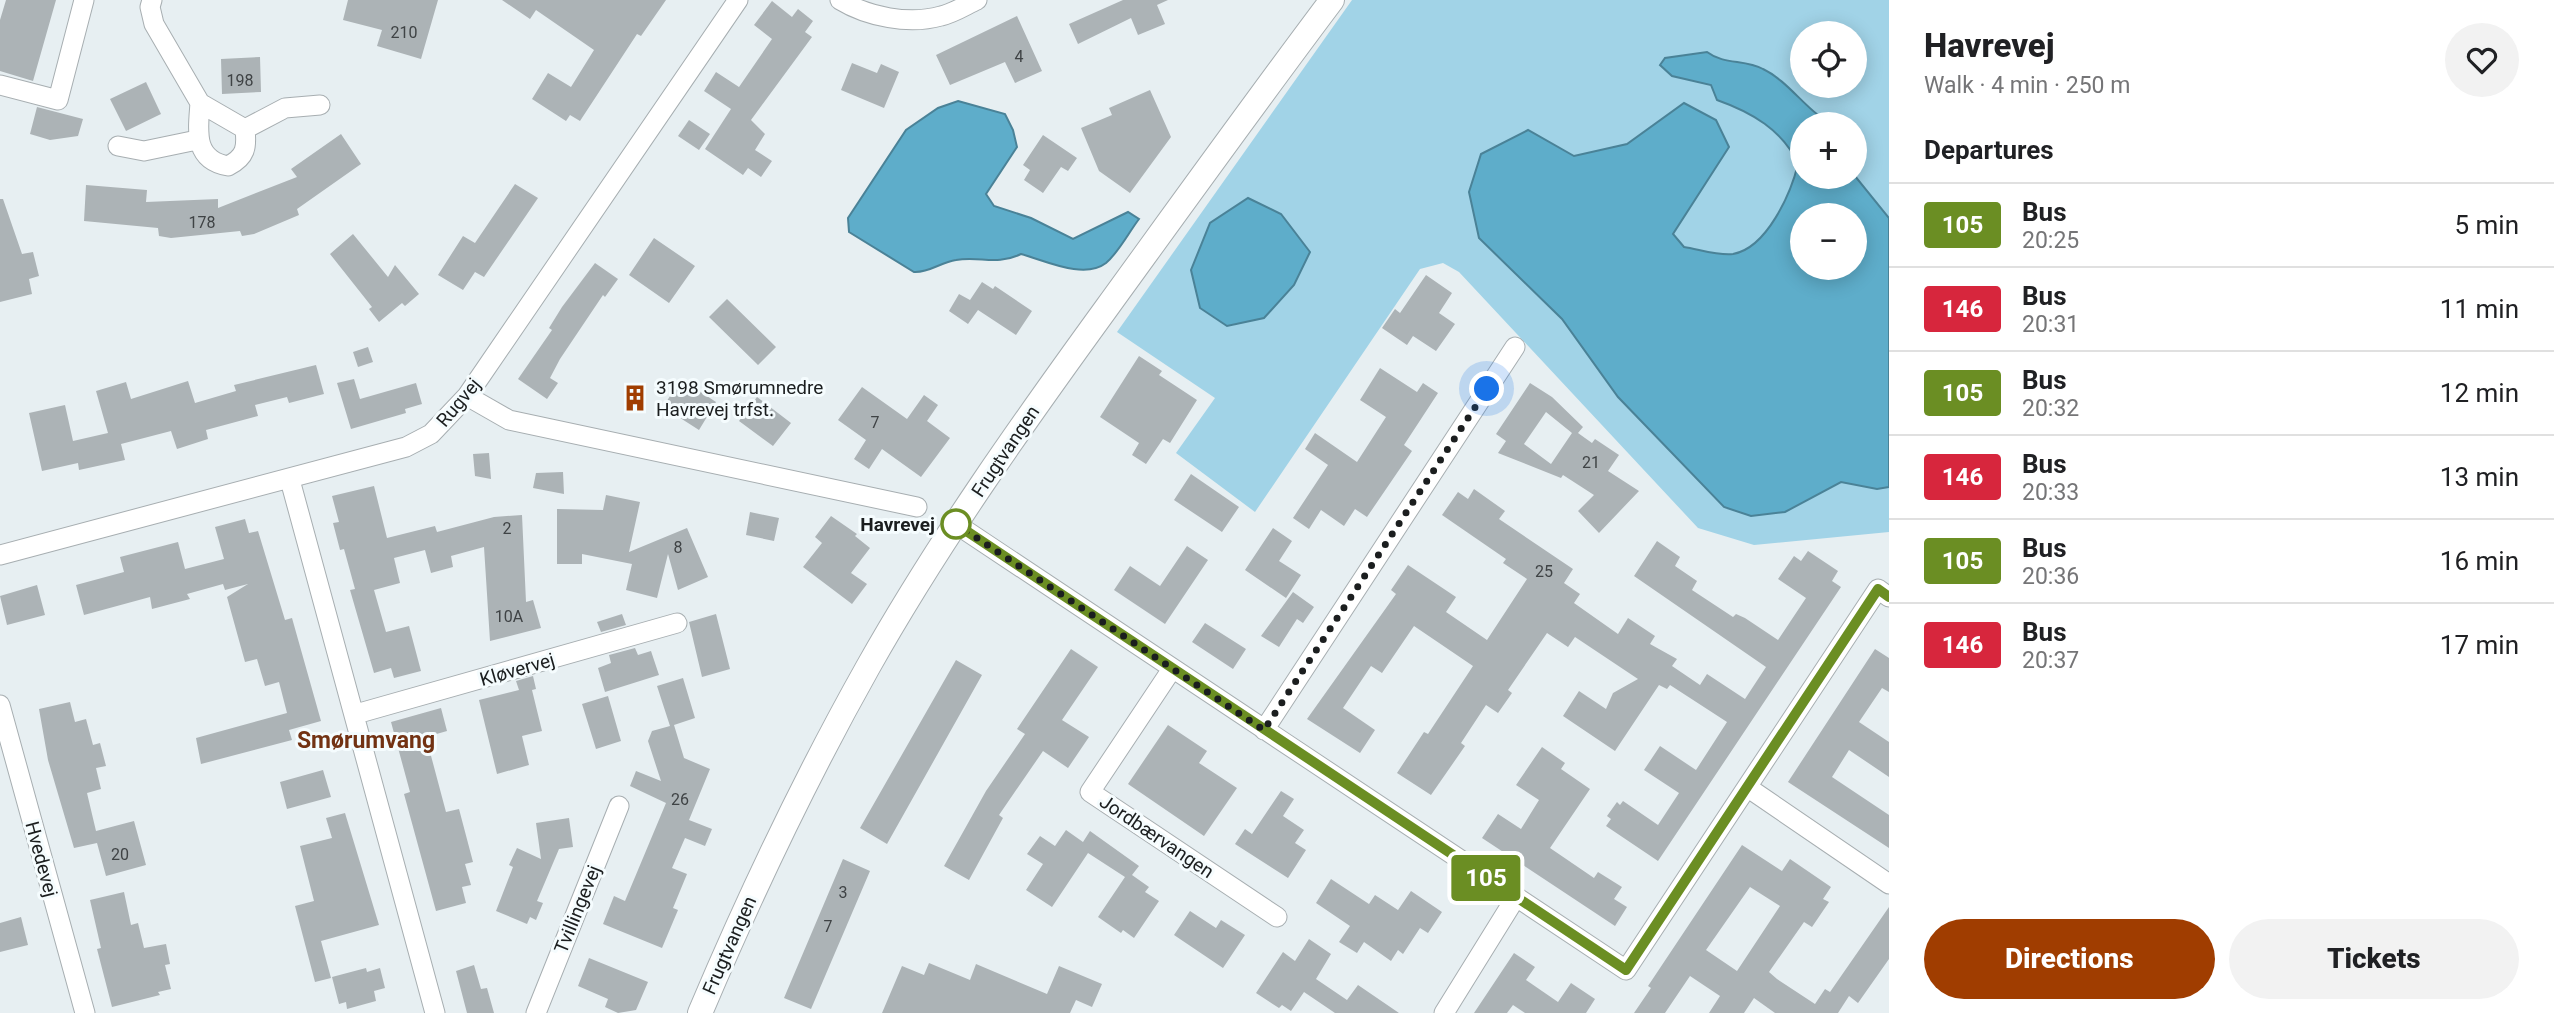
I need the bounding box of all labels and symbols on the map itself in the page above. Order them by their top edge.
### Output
house number: 210 [391,23,417,42]
house number: 4 [1015,47,1024,66]
house number: 198 [227,71,253,90]
house number: 178 [189,213,215,232]
your location [1469,371,1504,406]
street label: Rugvej [431,373,485,431]
place label: 3198 Smørumnedre Havrevej trfst. [656,376,823,421]
building icon: 3198 Smørumnedre Havrevej trfst. [620,383,650,413]
street label: Frugtvangen [966,401,1044,501]
house number: 7 [871,413,880,432]
house number: 21 [1582,453,1600,472]
marker: Havrevej [941,509,971,539]
place label: Havrevej [860,513,935,536]
house number: 2 [503,519,512,538]
house number: 8 [674,538,683,557]
house number: 25 [1535,562,1553,581]
house number: 10A [495,607,524,626]
street label: Kløvervej [477,648,557,691]
district label: Smørumvang [297,727,435,754]
house number: 26 [671,790,689,809]
street label: Jordbærvangen [1095,790,1218,883]
street label: Hvedevej [20,819,63,899]
house number: 20 [111,845,129,864]
line badge: 105 [1446,855,1526,901]
street label: Tvillingevej [549,862,606,957]
house number: 3 [839,883,848,902]
street label: Frugtvangen [698,892,761,998]
house number: 7 [824,917,833,936]

